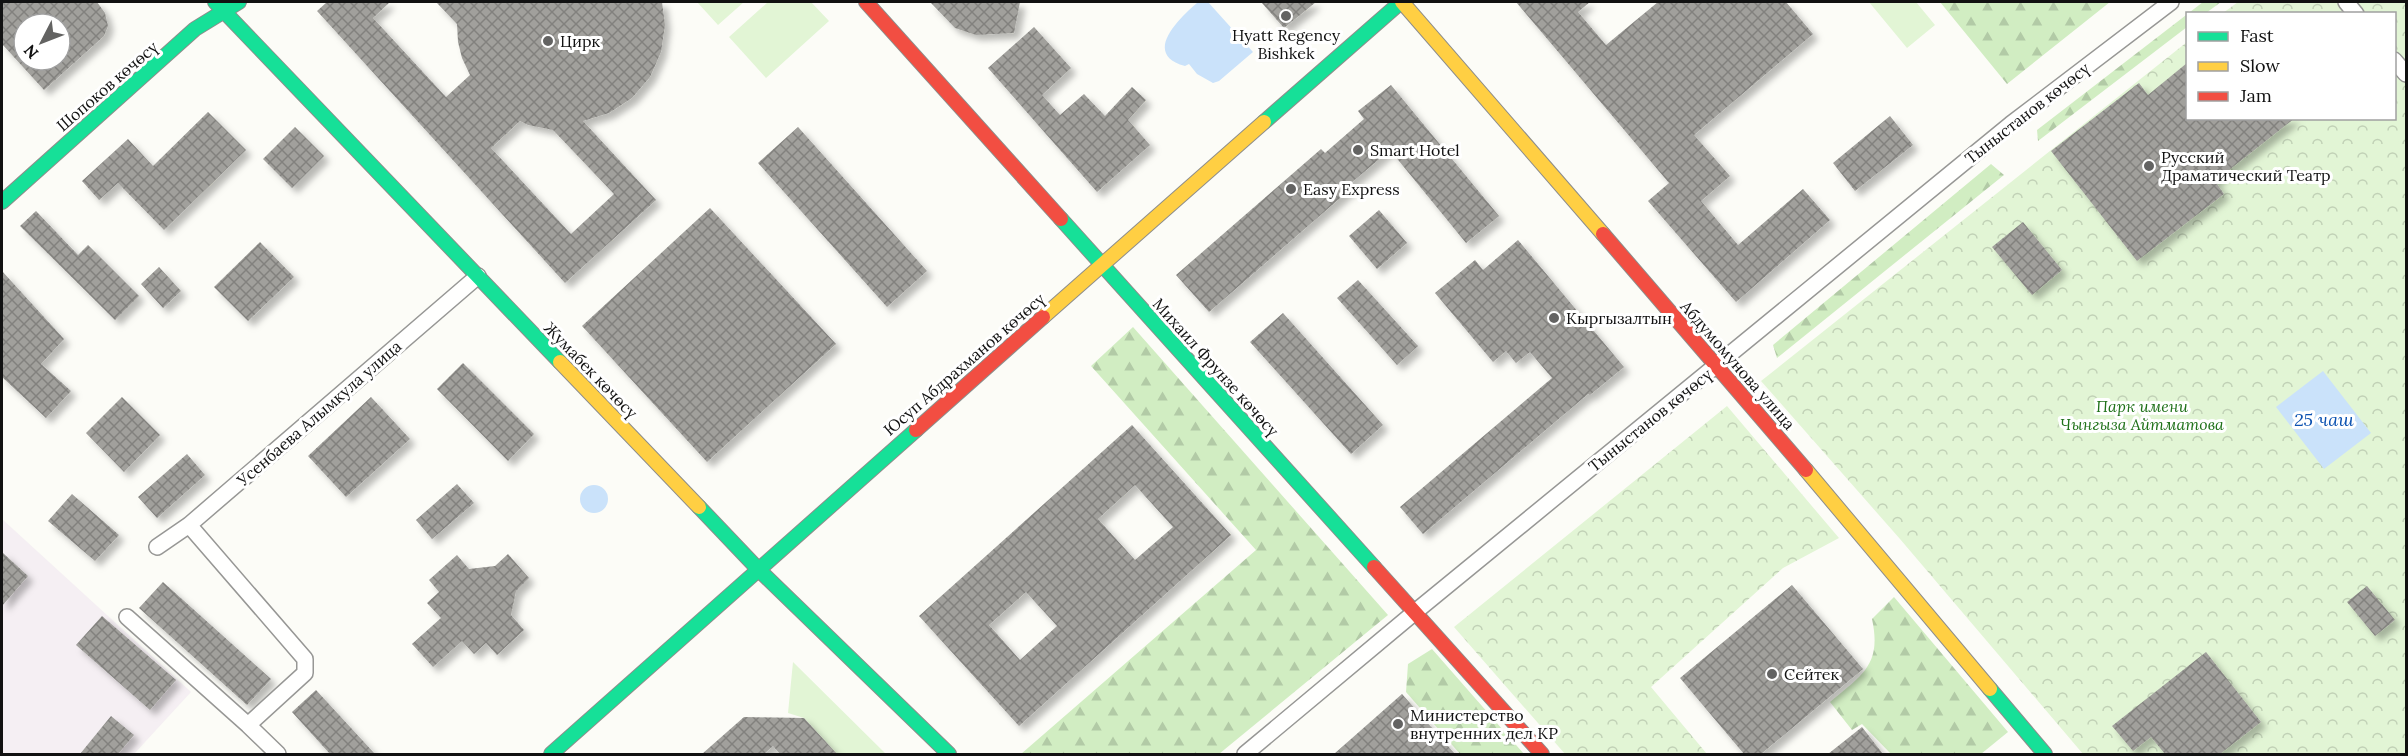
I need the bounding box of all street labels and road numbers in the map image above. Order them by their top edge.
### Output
street label: Шопоков көчөсү [52,36,162,135]
street label: Тыныстанов көчөсү [1961,57,2094,168]
street label: Юсуп Абдрахманов көчөсү [879,288,1049,440]
street label: Михаил Фрунзе көчөсү [1149,294,1284,441]
street label: Абдумомунова улица [1676,296,1799,434]
street label: Жумабек көчөсү [540,318,643,423]
street label: Усенбаева Алымкула улица [232,336,405,491]
street label: Тыныстанов көчөсү [1584,364,1716,476]

